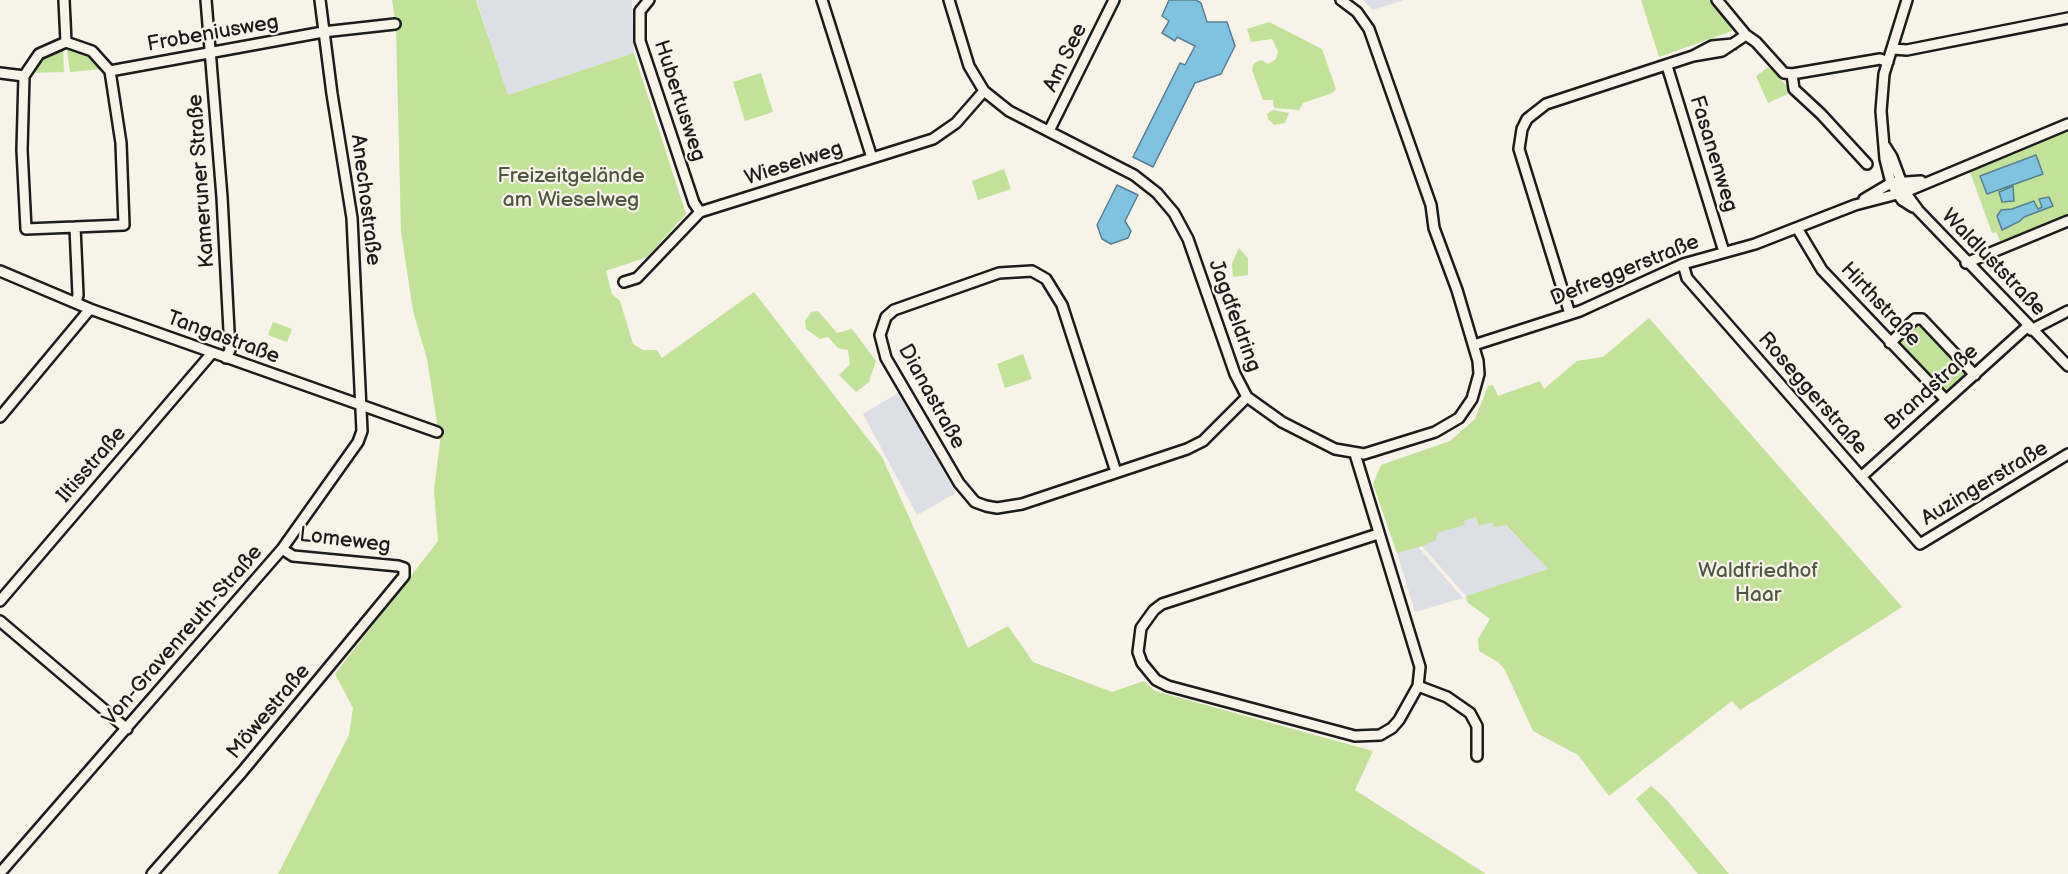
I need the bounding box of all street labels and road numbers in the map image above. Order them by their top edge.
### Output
street label: Frobeniusweg [145,10,281,58]
street label: Am See [1039,19,1093,97]
street label: Hubertusweg [648,37,710,165]
street label: Kameruner Straße [183,93,221,269]
street label: Fasanenweg [1683,93,1743,215]
street label: Anechostraße [344,133,386,267]
street label: Wieselweg [742,136,846,192]
street label: Waldluststraße [1935,204,2051,322]
street label: Defreggerstraße [1547,230,1703,312]
street label: Jagdfeldring [1202,256,1266,376]
street label: Hirthstraße [1835,258,1925,352]
street label: Tangastraße [163,306,283,370]
street label: Roseggerstraße [1752,328,1872,460]
street label: Brandstraße [1880,339,1984,437]
street label: Dianastraße [892,340,970,454]
street label: Iltisstraße [52,422,132,508]
street label: Auzingerstraße [1917,436,2053,532]
street label: Lomeweg [298,523,392,559]
street label: Von-Gravenreuth-Straße [98,541,268,731]
street label: Möwestraße [222,659,316,765]

